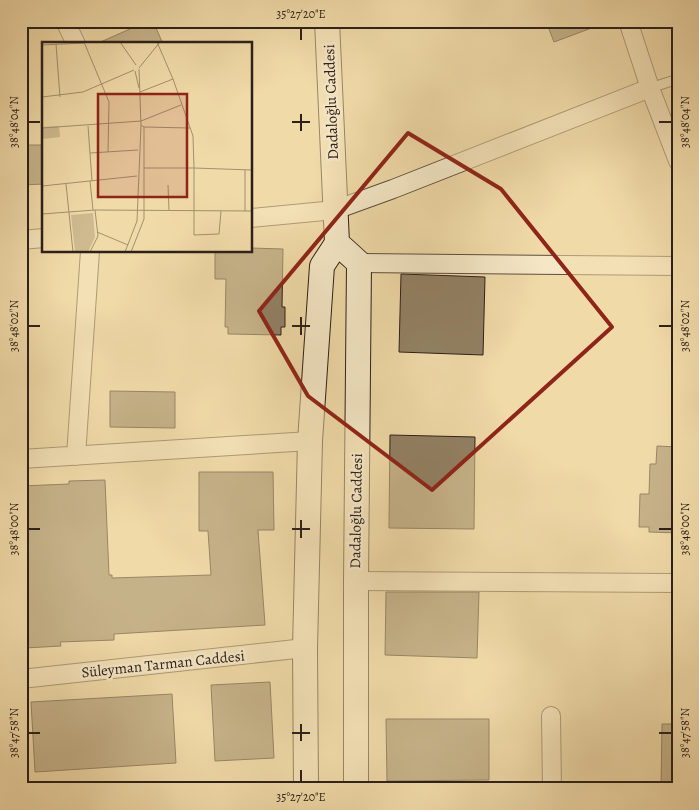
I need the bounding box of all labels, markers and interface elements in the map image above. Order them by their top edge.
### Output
text: 35°27'20"E [276,6,326,22]
inset map [42,42,252,252]
street label: Dadaloğlu Caddesi [319,44,343,160]
text: 38°48'04"N [6,96,22,148]
text: 38°48'04"N [677,96,693,148]
text: 38°48'02"N [6,300,22,352]
text: 38°48'02"N [677,300,693,352]
street label: Dadaloğlu Caddesi [345,453,367,569]
text: 38°48'00"N [6,502,22,555]
text: 38°48'00"N [677,502,693,555]
street label: Süleyman Tarman Caddesi [80,645,246,683]
text: 38°47'58"N [6,708,22,758]
text: 38°47'58"N [677,708,693,758]
text: 35°27'20"E [276,789,326,805]

